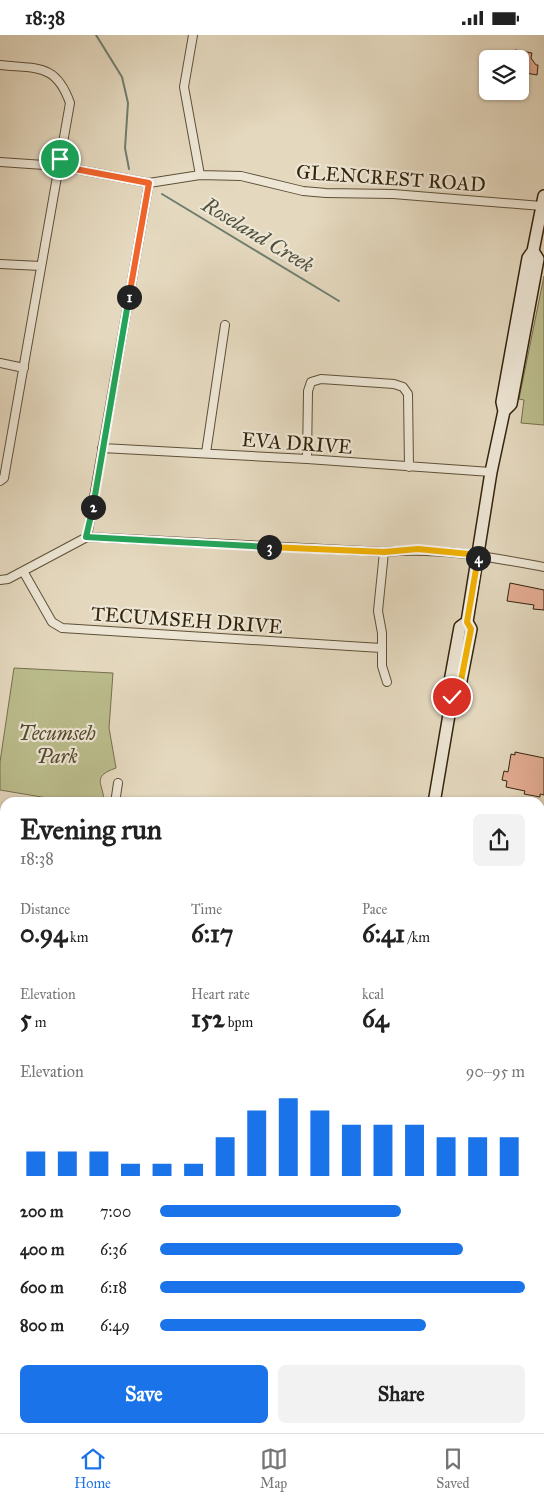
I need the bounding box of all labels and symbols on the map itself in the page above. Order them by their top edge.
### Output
pin [39,138,81,180]
street label: GLENCREST ROAD [295,159,487,197]
water label: Roseland Creek [197,191,319,279]
pin: 1 [116,285,142,309]
street label: EVA DRIVE [241,427,353,459]
pin: 2 [80,495,106,519]
pin: 3 [256,535,282,559]
pin: 4 [466,545,490,571]
street label: TECUMSEH DRIVE [90,601,284,639]
pin [431,676,473,718]
park label: Tecumseh Park [18,721,96,768]

